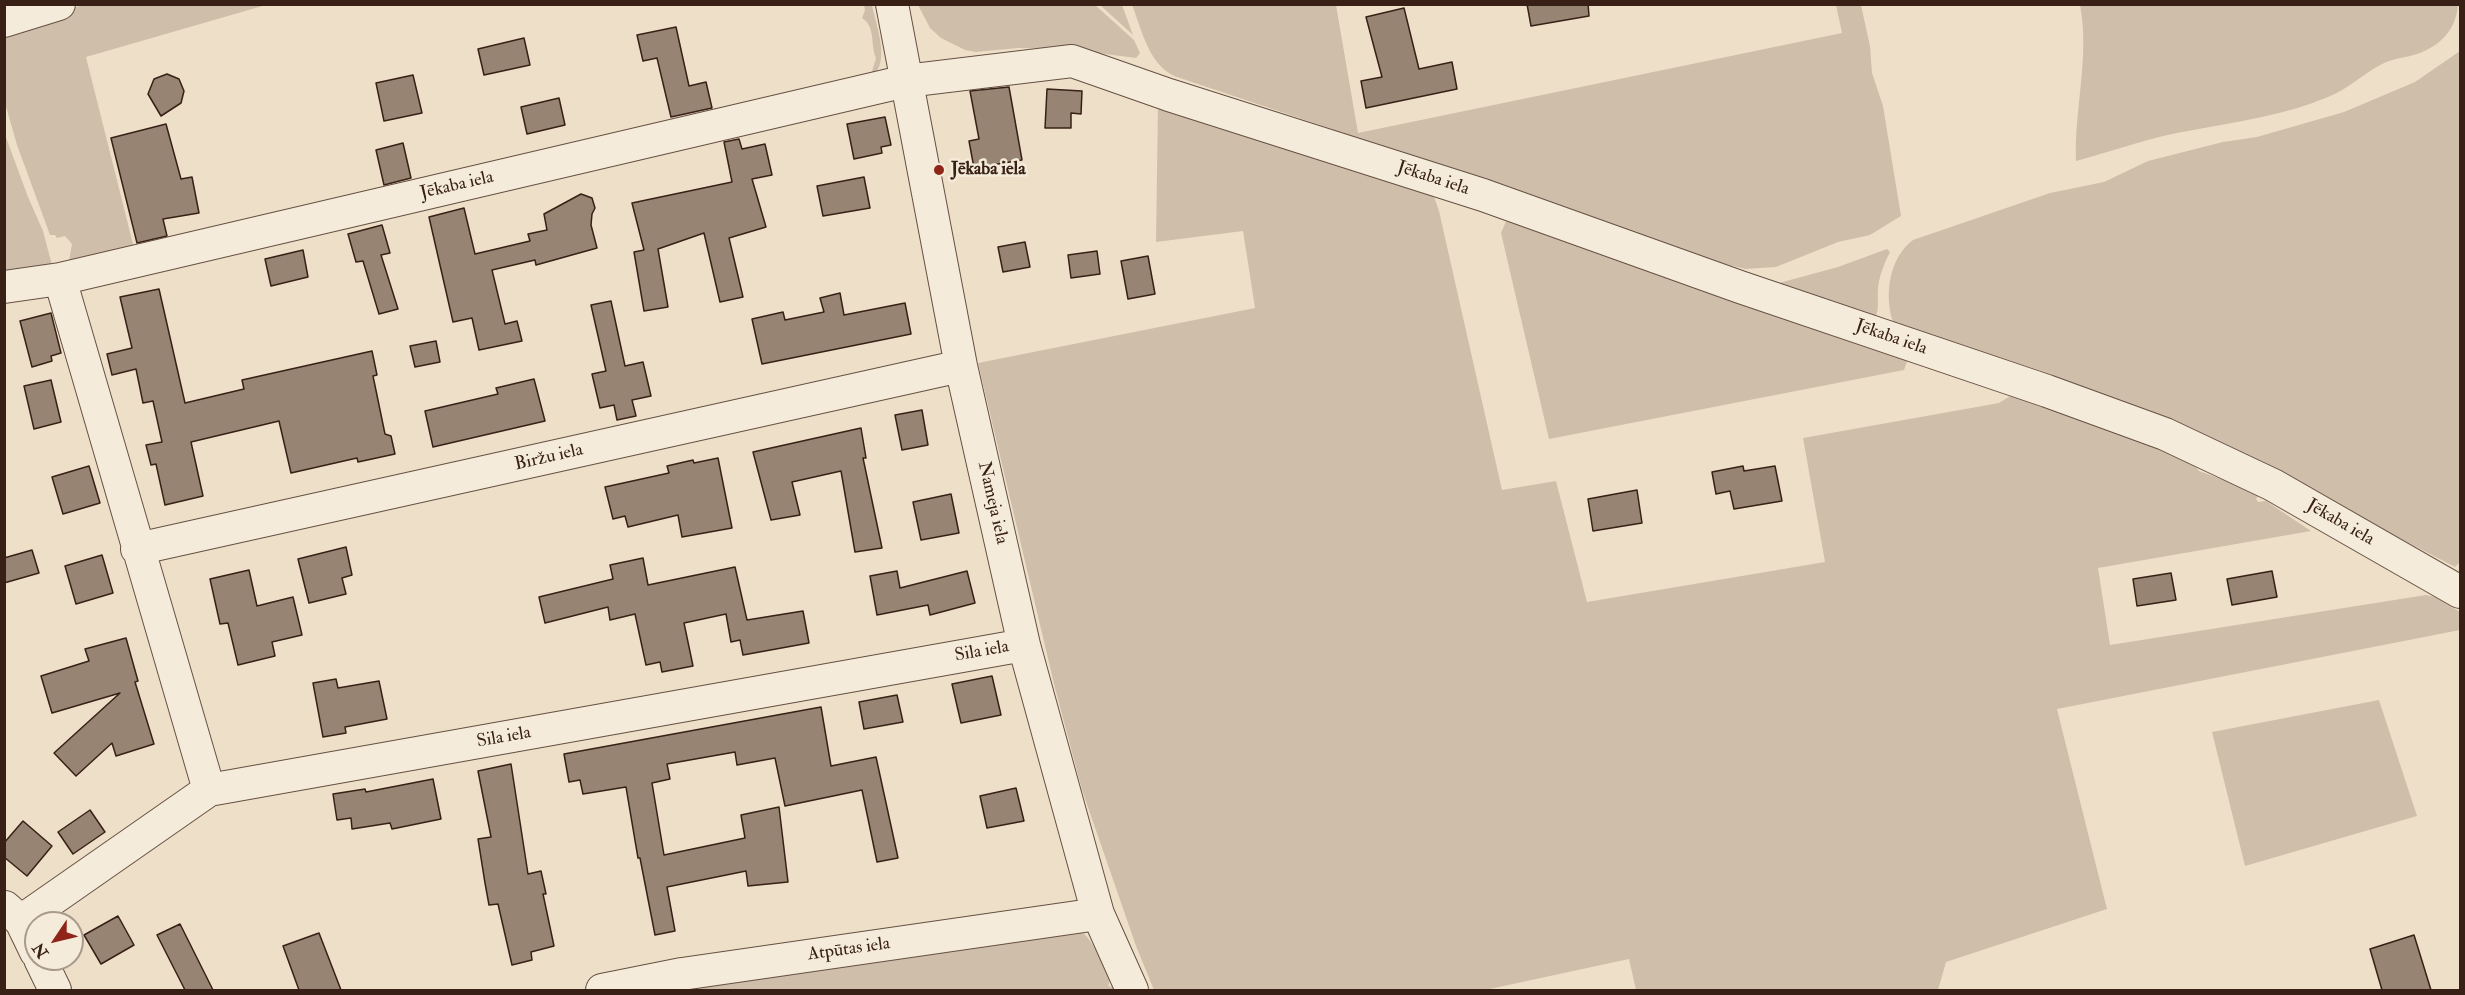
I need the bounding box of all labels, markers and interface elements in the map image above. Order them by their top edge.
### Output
street label: Jēkaba iela [1394,157,1472,201]
place label: Jēkaba iela [951,159,1026,181]
marker: Jēkaba iela [932,163,946,177]
street label: Jēkaba iela [418,167,496,205]
street label: Jēkaba iela [1852,316,1930,360]
street label: Biržu iela [513,440,585,476]
street label: Nameja iela [972,460,1012,546]
street label: Jēkaba iela [2302,495,2378,551]
street label: Sila iela [953,637,1011,667]
street label: Sila iela [475,723,533,753]
north arrow [24,911,84,971]
street label: Atpūtas iela [806,934,892,966]
text: N [29,939,53,962]

